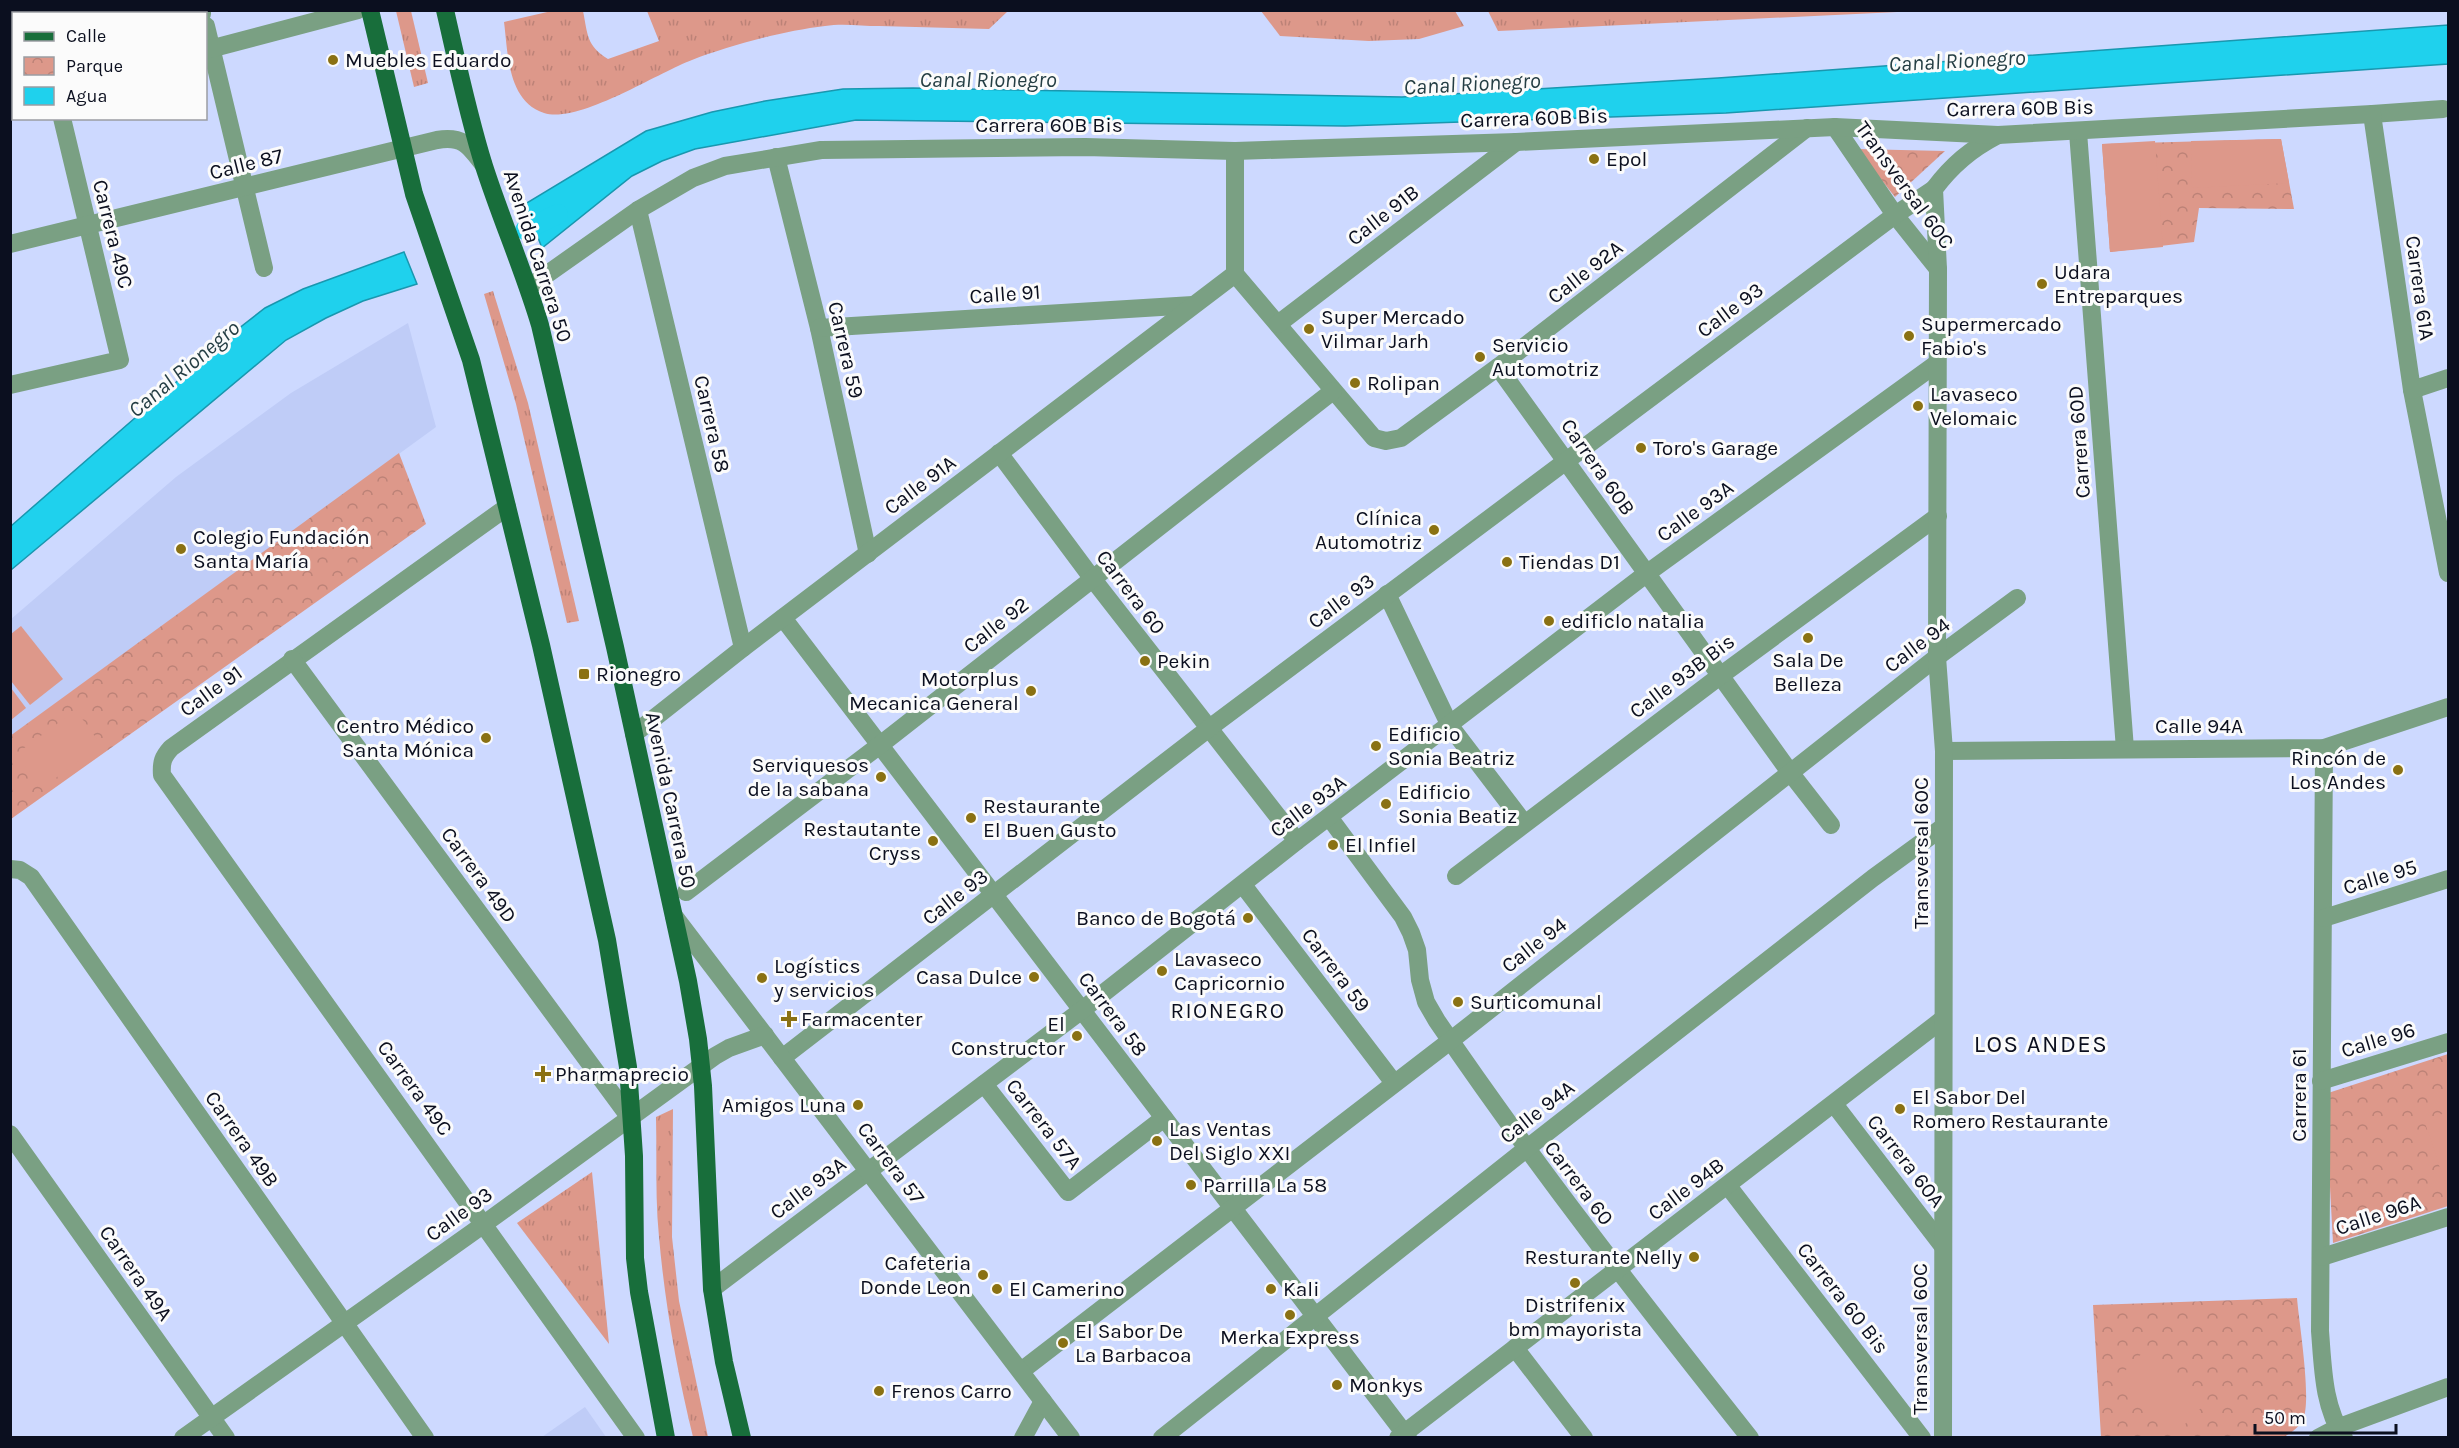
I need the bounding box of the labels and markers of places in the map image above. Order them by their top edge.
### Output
place label: Muebles Eduardo [345,48,511,72]
marker: Muebles Eduardo [326,53,340,67]
place label: Epol [1606,147,1647,171]
marker: Epol [1587,152,1601,166]
place label: Udara Entreparques [2054,260,2183,308]
marker: Udara Entreparques [2035,277,2049,291]
place label: Super Mercado Vilmar Jarh [1321,305,1465,353]
place label: Supermercado Fabio's [1921,312,2061,360]
marker: Super Mercado Vilmar Jarh [1302,322,1316,336]
marker: Supermercado Fabio's [1902,329,1916,343]
place label: Servicio Automotriz [1492,333,1599,381]
marker: Servicio Automotriz [1473,350,1487,364]
place label: Rolipan [1367,371,1440,395]
marker: Rolipan [1348,376,1362,390]
place label: Lavaseco Velomaic [1930,382,2018,430]
marker: Lavaseco Velomaic [1911,399,1925,413]
place label: Toro's Garage [1653,436,1778,460]
marker: Toro's Garage [1634,441,1648,455]
place label: Clínica Automotriz [1315,506,1422,554]
marker: Clínica Automotriz [1427,523,1441,537]
place label: Colegio Fundación Santa María [193,525,370,573]
marker: Colegio Fundación Santa María [174,542,188,556]
place label: Tiendas D1 [1519,550,1620,574]
marker: Tiendas D1 [1500,555,1514,569]
place label: edificlo natalia [1561,609,1705,633]
marker: edificlo natalia [1542,614,1556,628]
marker: Sala De Belleza [1801,631,1815,645]
place label: Sala De Belleza [1772,648,1844,696]
place label: Pekin [1157,649,1210,673]
marker: Pekin [1138,654,1152,668]
place label: Rionegro [596,662,681,686]
marker: Rionegro [577,667,591,681]
place label: Motorplus Mecanica General [849,667,1019,715]
marker: Motorplus Mecanica General [1024,684,1038,698]
place label: Centro Médico Santa Mónica [336,714,474,762]
place label: Edificio Sonia Beatriz [1388,722,1515,770]
marker: Centro Médico Santa Mónica [479,731,493,745]
marker: Edificio Sonia Beatriz [1369,739,1383,753]
place label: Rincón de Los Andes [2290,746,2386,794]
place label: Serviquesos de la sabana [748,753,869,801]
marker: Rincón de Los Andes [2391,763,2405,777]
marker: Serviquesos de la sabana [874,770,888,784]
place label: Edificio Sonia Beatiz [1398,780,1517,828]
place label: Restaurante El Buen Gusto [983,794,1117,842]
marker: Edificio Sonia Beatiz [1379,797,1393,811]
marker: Restaurante El Buen Gusto [964,811,978,825]
place label: Restautante Cryss [803,817,921,865]
place label: El Infiel [1345,833,1416,857]
marker: Restautante Cryss [926,834,940,848]
marker: El Infiel [1326,838,1340,852]
place label: Banco de Bogotá [1076,906,1236,930]
marker: Banco de Bogotá [1241,911,1255,925]
place label: Lavaseco Capricornio [1174,947,1285,995]
place label: Logístics y servicios [773,954,875,1002]
marker: Lavaseco Capricornio [1155,964,1169,978]
place label: Casa Dulce [916,965,1022,989]
marker: Casa Dulce [1027,970,1041,984]
marker: Logístics y servicios [755,971,769,985]
place label: Surticomunal [1470,990,1602,1014]
marker: Surticomunal [1451,995,1465,1009]
place label: Farmacenter [801,1007,923,1031]
marker: Farmacenter [782,1012,796,1026]
place label: El Constructor [951,1012,1065,1060]
marker: El Constructor [1070,1029,1084,1043]
place label: Pharmaprecio [555,1062,689,1086]
marker: Pharmaprecio [536,1067,550,1081]
place label: El Sabor Del Romero Restaurante [1912,1085,2108,1133]
place label: Amigos Luna [722,1093,846,1117]
marker: Amigos Luna [851,1098,865,1112]
marker: El Sabor Del Romero Restaurante [1893,1102,1907,1116]
place label: Las Ventas Del Siglo XXI [1169,1117,1291,1165]
marker: Las Ventas Del Siglo XXI [1150,1134,1164,1148]
place label: Parrilla La 58 [1203,1173,1327,1197]
marker: Parrilla La 58 [1184,1178,1198,1192]
place label: Resturante Nelly [1525,1245,1682,1269]
marker: Resturante Nelly [1687,1250,1701,1264]
place label: Cafeteria Donde Leon [860,1251,971,1299]
marker: Cafeteria Donde Leon [976,1268,990,1282]
marker: Distrifenix bm mayorista [1568,1276,1582,1290]
place label: El Camerino [1009,1277,1125,1301]
place label: Kali [1283,1277,1319,1301]
marker: El Camerino [990,1282,1004,1296]
marker: Kali [1264,1282,1278,1296]
place label: Distrifenix bm mayorista [1508,1293,1642,1341]
marker: Merka Express [1283,1308,1297,1322]
place label: El Sabor De La Barbacoa [1075,1319,1191,1367]
place label: Merka Express [1220,1325,1360,1349]
marker: El Sabor De La Barbacoa [1056,1336,1070,1350]
place label: Monkys [1349,1373,1423,1397]
marker: Monkys [1330,1378,1344,1392]
place label: Frenos Carro [891,1379,1012,1403]
marker: Frenos Carro [872,1384,886,1398]

